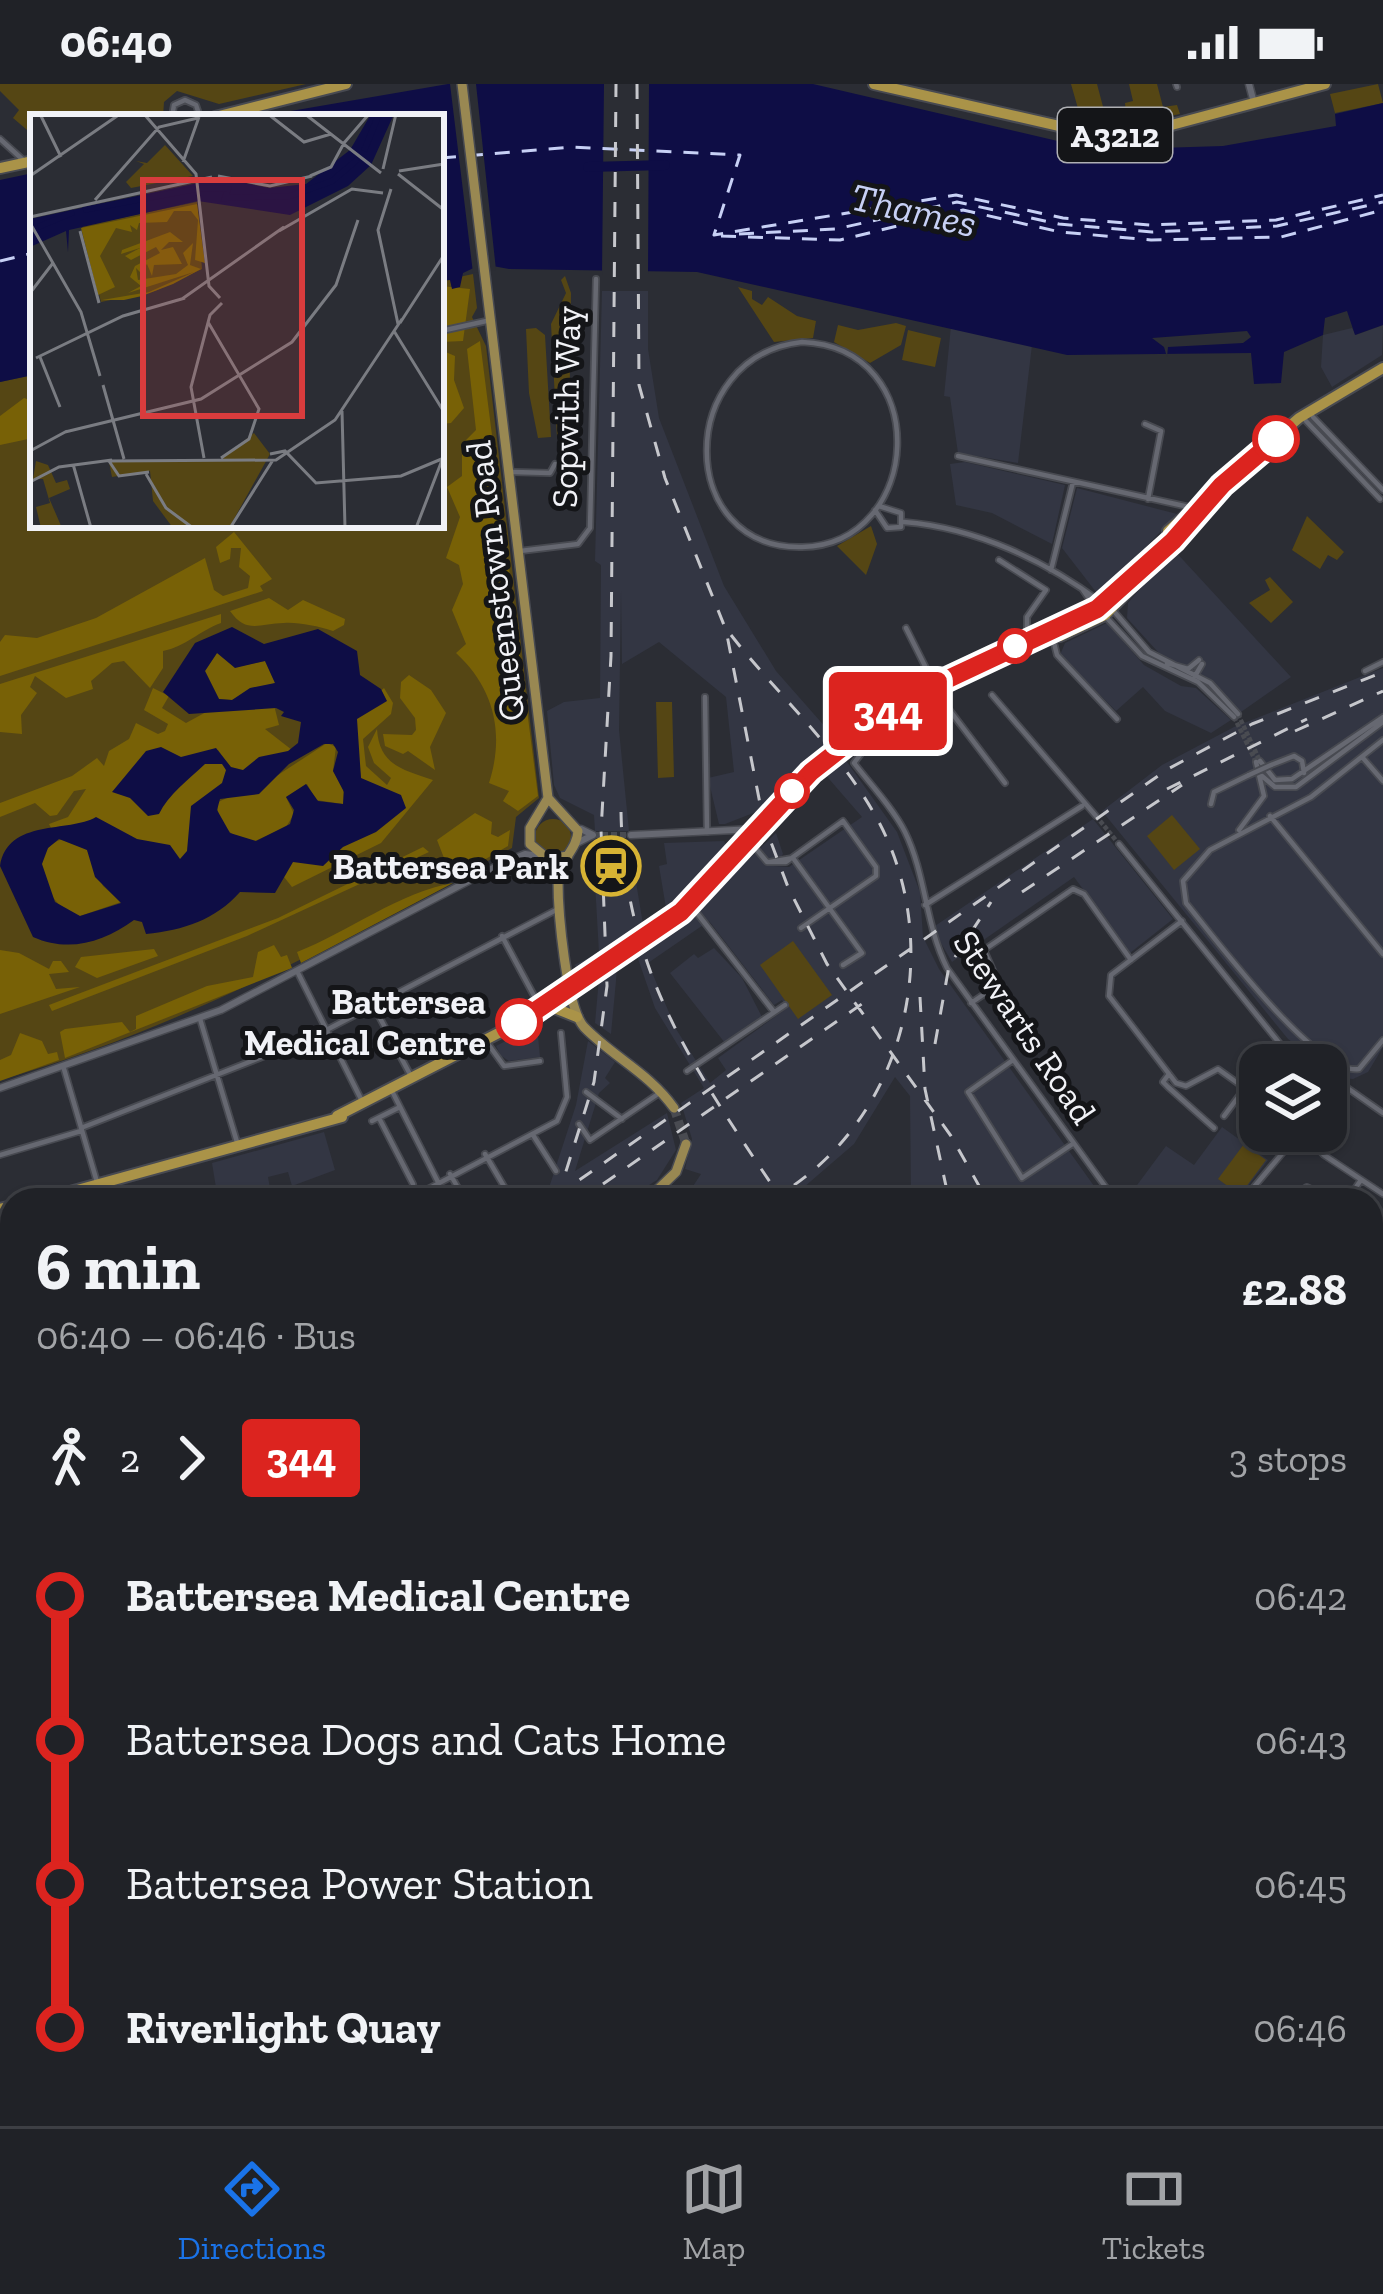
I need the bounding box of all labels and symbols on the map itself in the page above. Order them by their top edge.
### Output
road number: A3212 [1058,108,1172,162]
inset map [30,114,444,528]
water label: Thames [847,173,981,247]
street label: Sopwith Way [543,305,589,508]
unlabelled marker [1254,417,1298,461]
street label: Queenstown Road [456,438,534,724]
unlabelled marker [999,630,1031,662]
line badge: 344 [819,672,957,750]
unlabelled marker [776,775,808,807]
station icon: Battersea Park [580,835,642,897]
place label: Battersea Park [333,845,569,888]
street label: Stewarts Road [945,922,1106,1132]
place label: Battersea Medical Centre [244,980,486,1064]
marker: Battersea Medical Centre [497,1000,541,1044]

